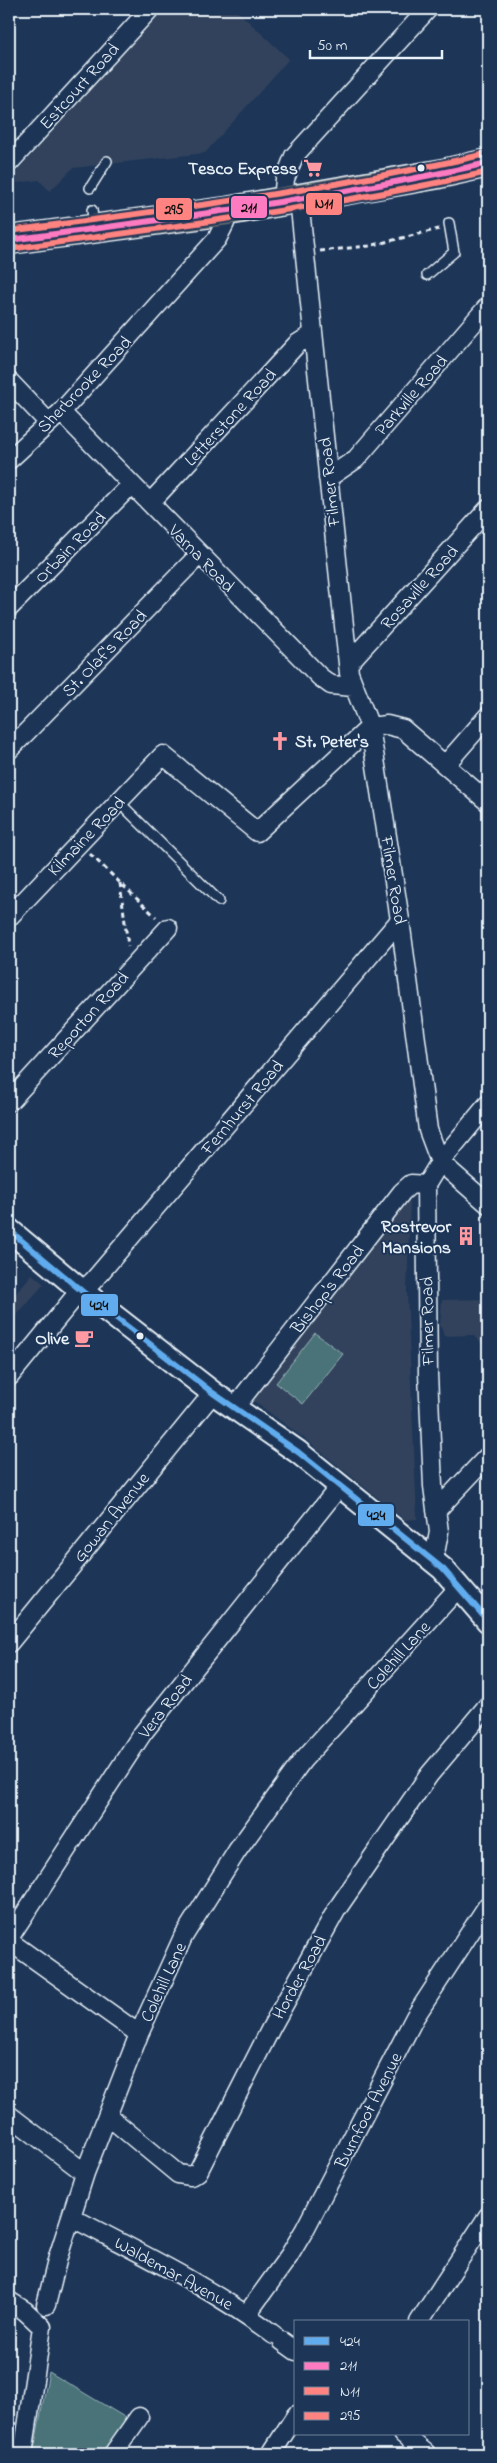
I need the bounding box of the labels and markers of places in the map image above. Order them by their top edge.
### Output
place label: Tesco Express [188,157,298,183]
supermarket icon: Tesco Express [302,157,324,179]
unlabelled marker [416,163,426,173]
church icon: St. Peter's [269,730,291,752]
place label: St. Peter's [295,730,369,756]
place label: Rostrevor Mansions [381,1215,451,1262]
building icon: Rostrevor Mansions [455,1225,477,1247]
place label: Olive [35,1327,70,1353]
cafe icon: Olive [73,1327,95,1349]
unlabelled marker [135,1331,145,1341]

